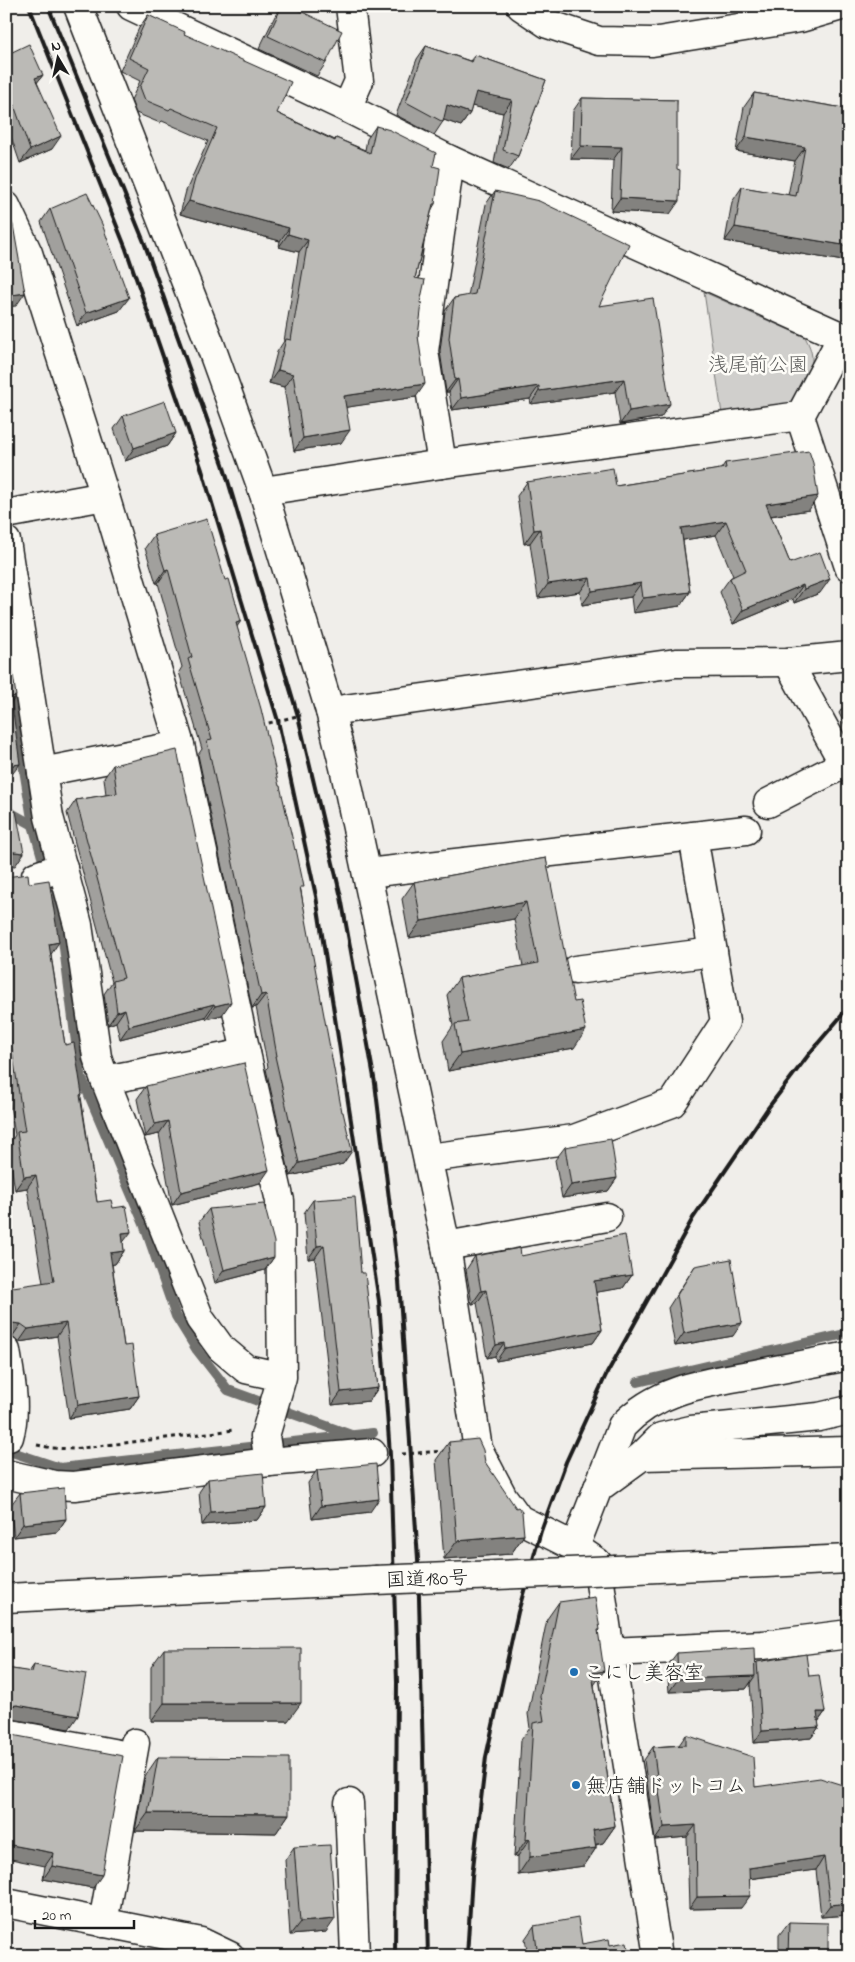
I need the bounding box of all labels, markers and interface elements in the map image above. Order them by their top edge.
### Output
north arrow [32,32,82,82]
text: N [50,36,63,58]
park label: 浅尾前公園 [708,352,808,381]
street label: 国道180号 [385,1565,469,1596]
place label: こにし美容室 [584,1660,704,1689]
marker: こにし美容室 [568,1666,580,1678]
place label: 無店舗ドットコム [586,1773,746,1802]
marker: 無店舗ドットコム [570,1779,582,1791]
scale bar [35,1897,134,1929]
text: 20 m [42,1905,72,1927]

